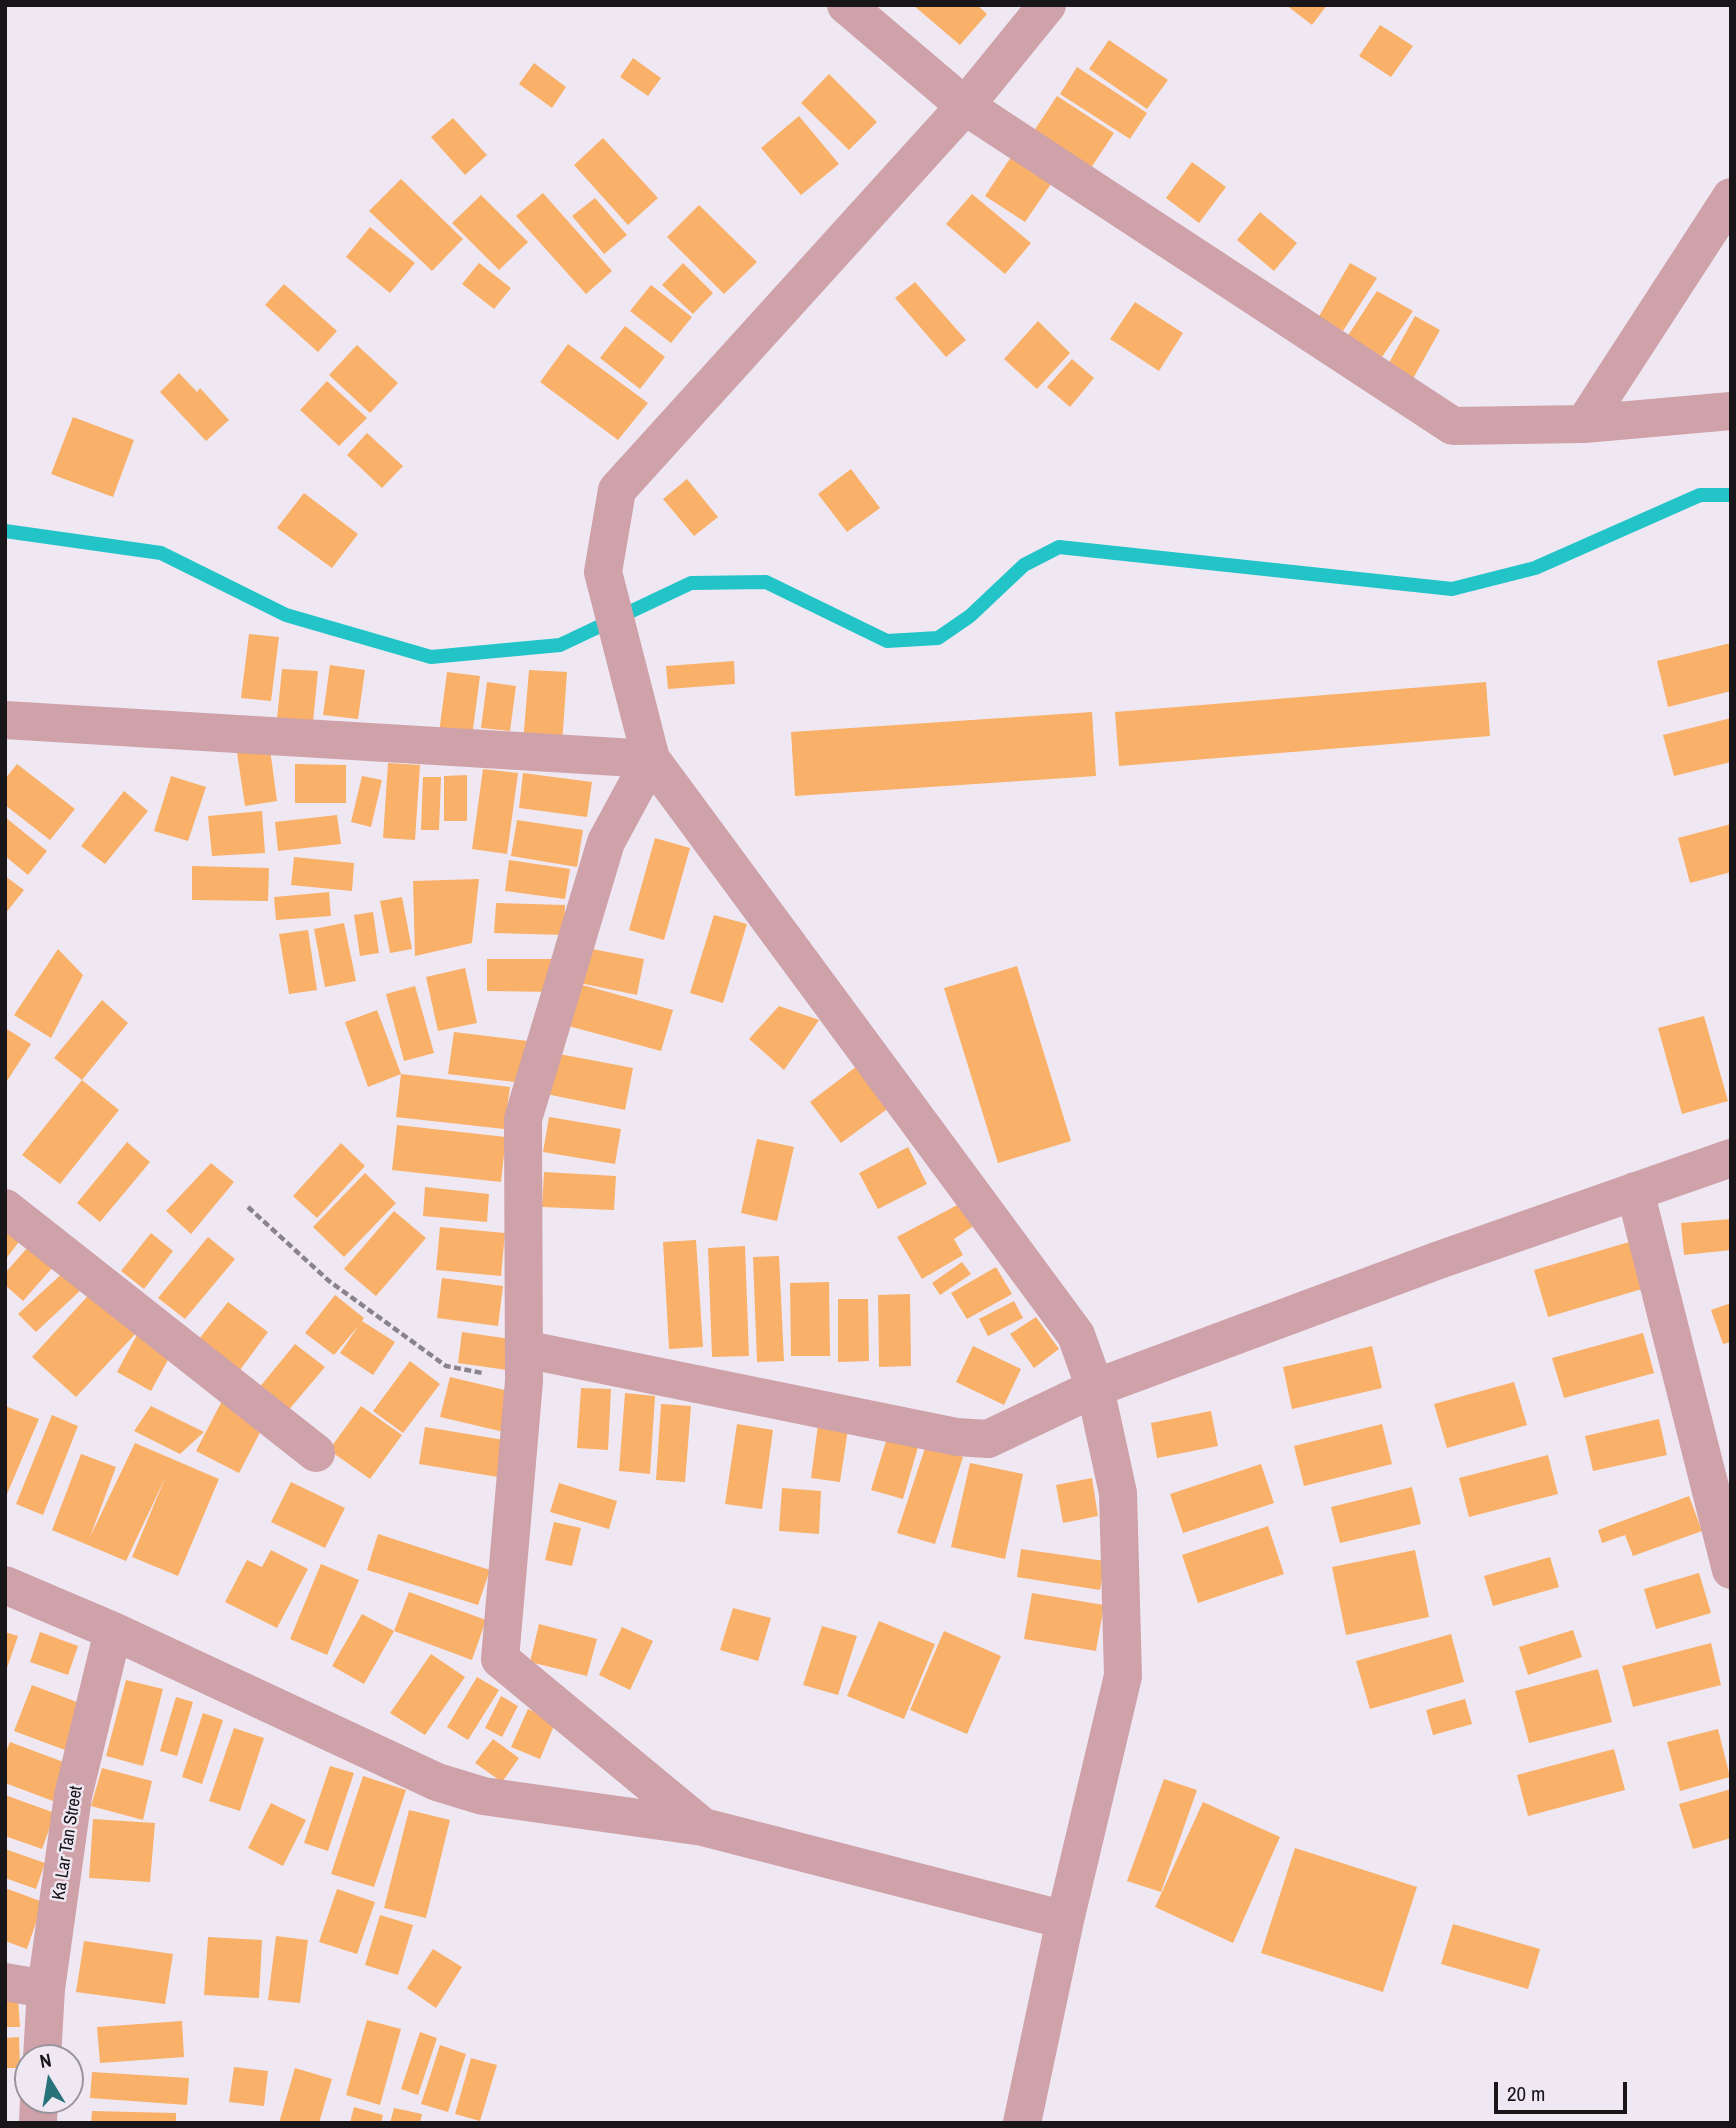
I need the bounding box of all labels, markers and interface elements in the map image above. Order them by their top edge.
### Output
street label: Ka Lar Tan Street [48,1784,88,1902]
north arrow [14,2044,84,2114]
text: N [37,2047,53,2074]
scale bar [1498,2068,1631,2112]
text: 20 m [1507,2079,1545,2108]

